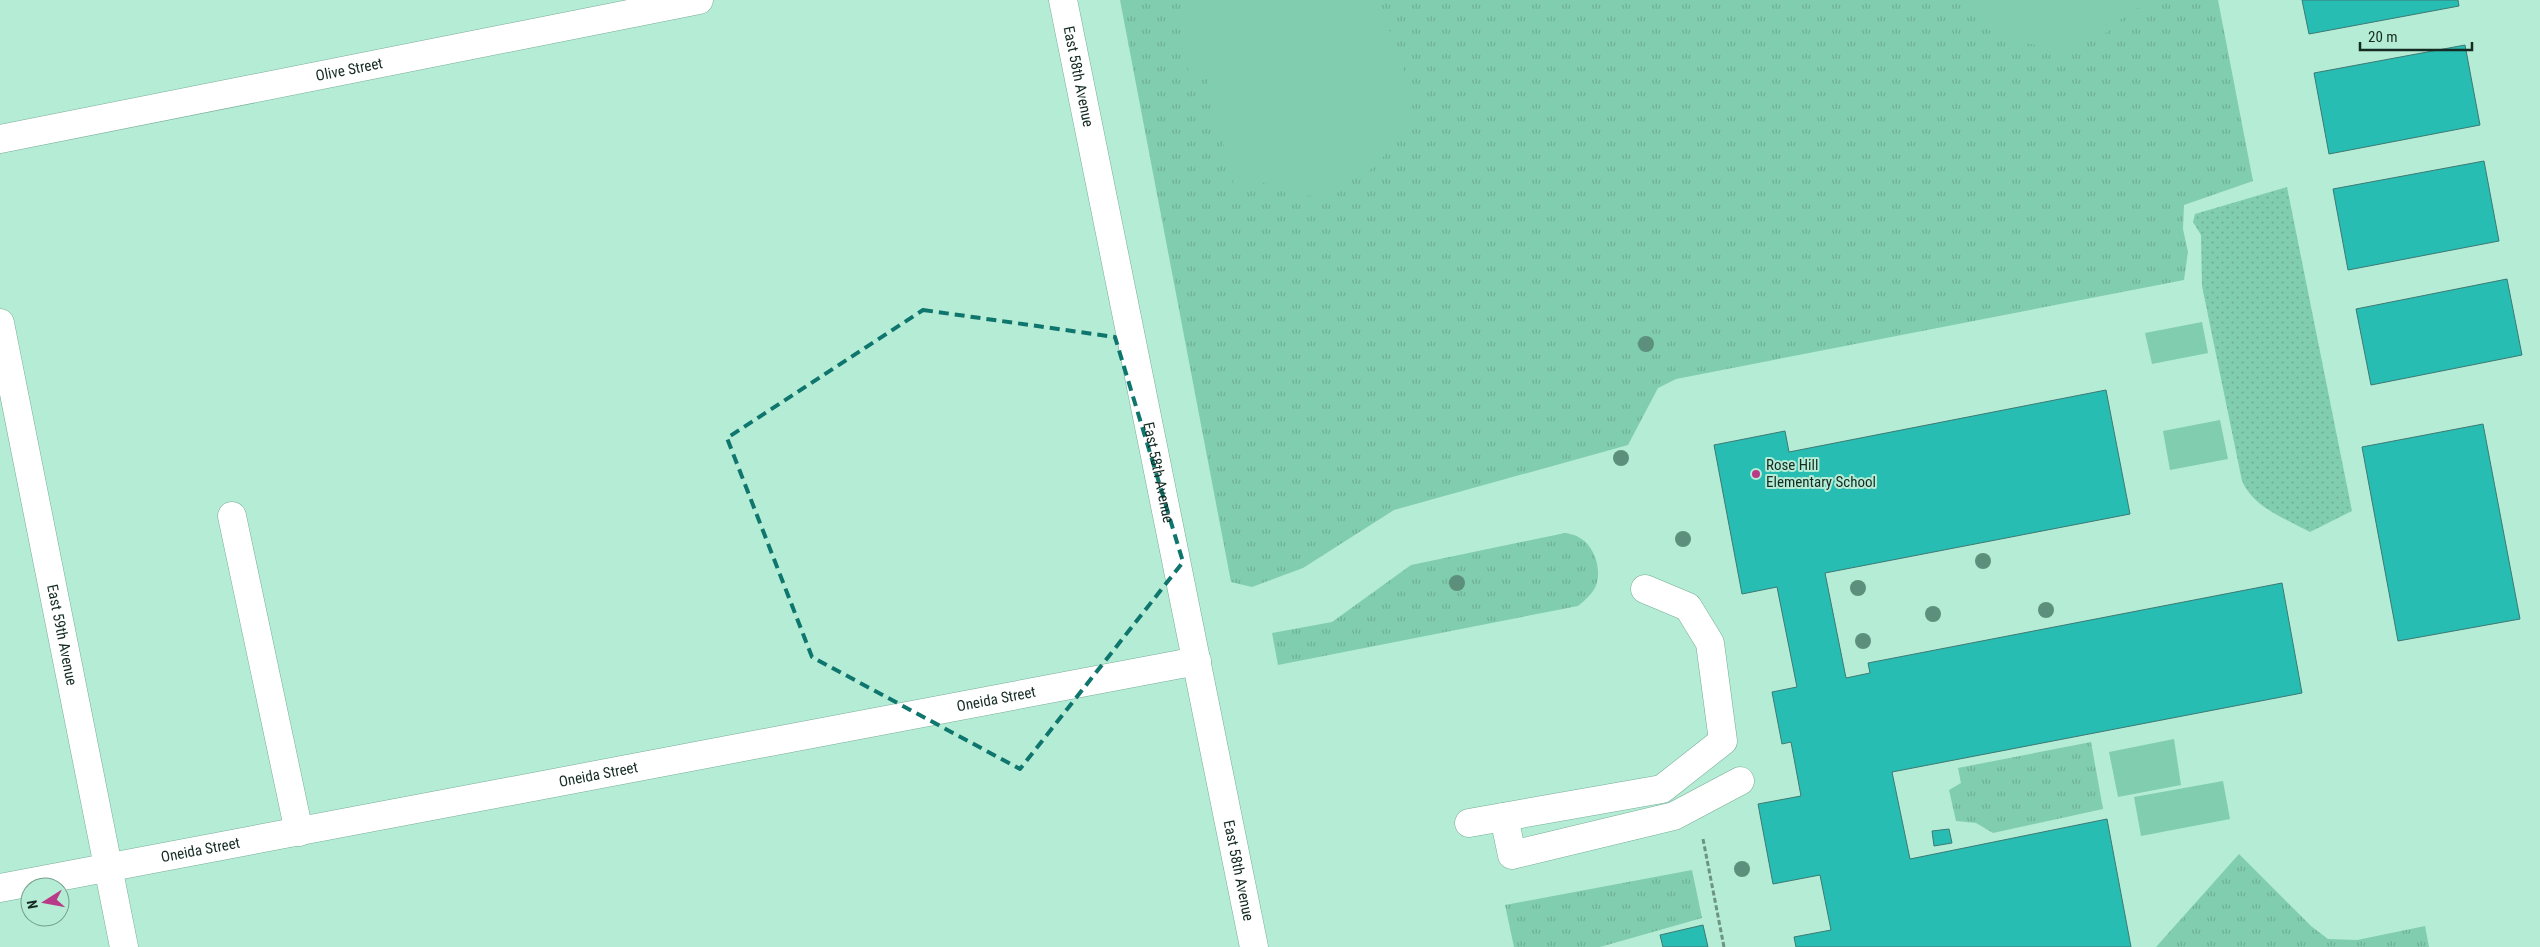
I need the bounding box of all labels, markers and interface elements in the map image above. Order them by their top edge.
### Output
scale bar [2360,20,2472,52]
street label: East 58th Avenue [1059,24,1097,129]
text: 20 m [2368,28,2398,46]
street label: Olive Street [314,54,384,85]
street label: East 58th Avenue [1139,420,1177,525]
place label: Rose Hill Elementary School [1766,456,1876,491]
marker: Rose Hill Elementary School [1750,468,1762,480]
street label: East 59th Avenue [43,583,81,687]
street label: Oneida Street [955,683,1037,715]
street label: Oneida Street [557,758,639,791]
street label: East 58th Avenue [1220,818,1258,923]
street label: Oneida Street [159,834,241,866]
north arrow [20,877,70,927]
text: N [24,899,41,910]

